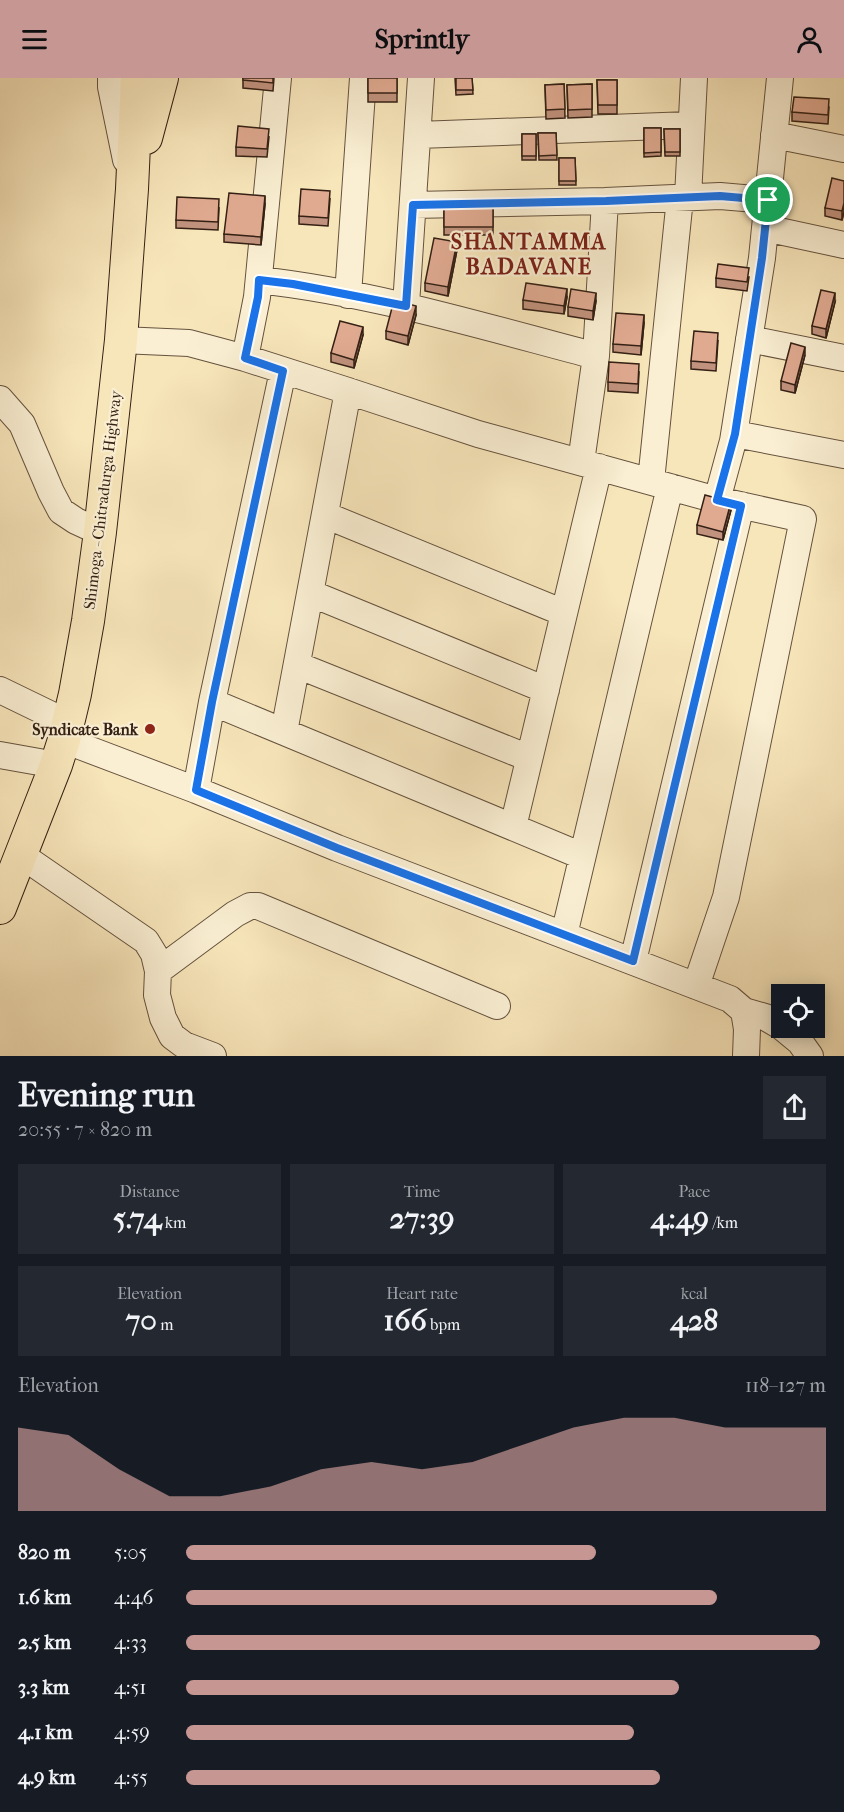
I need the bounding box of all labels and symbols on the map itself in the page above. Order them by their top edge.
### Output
pin [742,174,793,225]
district label: SHANTAMMA BADAVANE [451,229,607,280]
street label: Shimoga - Chitradurga Highway [80,389,125,611]
place label: Syndicate Bank [32,720,139,740]
marker: Syndicate Bank [143,722,157,736]

